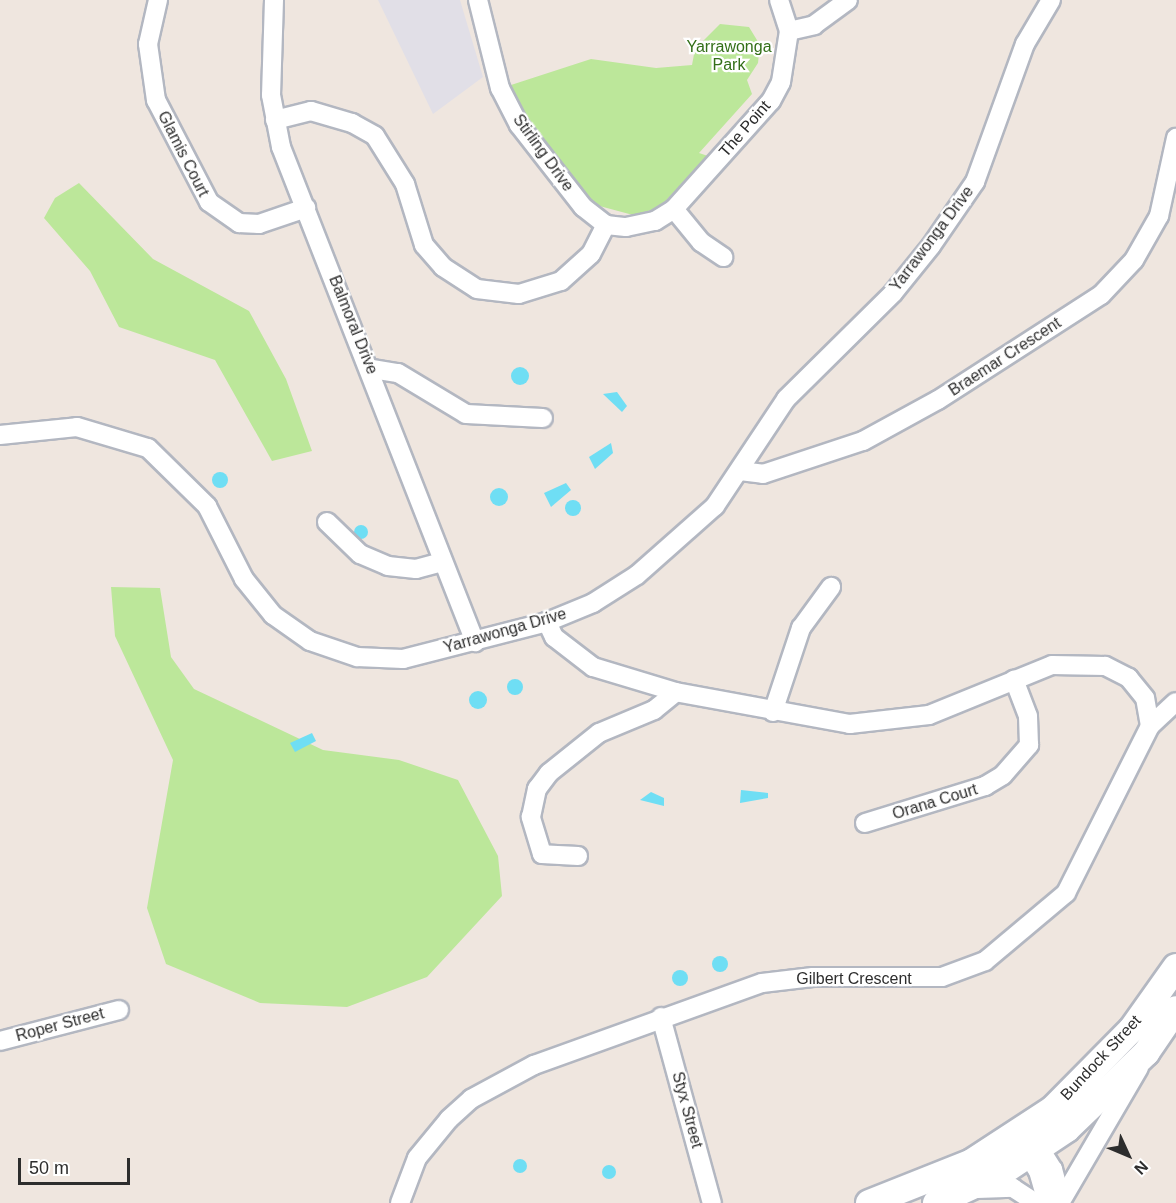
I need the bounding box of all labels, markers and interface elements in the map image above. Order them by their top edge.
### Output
park label: Yarrawonga Park [686,37,772,75]
street label: The Point [715,97,775,161]
street label: Glamis Court [153,108,213,200]
street label: Stirling Drive [509,111,577,195]
street label: Yarrawonga Drive [886,183,978,295]
street label: Balmoral Drive [324,273,382,377]
street label: Braemar Crescent [945,314,1065,400]
street label: Yarrawonga Drive [441,604,569,658]
street label: Orana Court [890,780,980,824]
street label: Gilbert Crescent [796,969,912,989]
street label: Roper Street [14,1004,106,1046]
street label: Bundock Street [1057,1011,1145,1105]
street label: Styx Street [668,1070,706,1150]
north arrow [1098,1125,1158,1185]
scale bar [21,1146,134,1184]
text: 50 m [29,1158,69,1178]
text: N [1131,1158,1151,1178]

